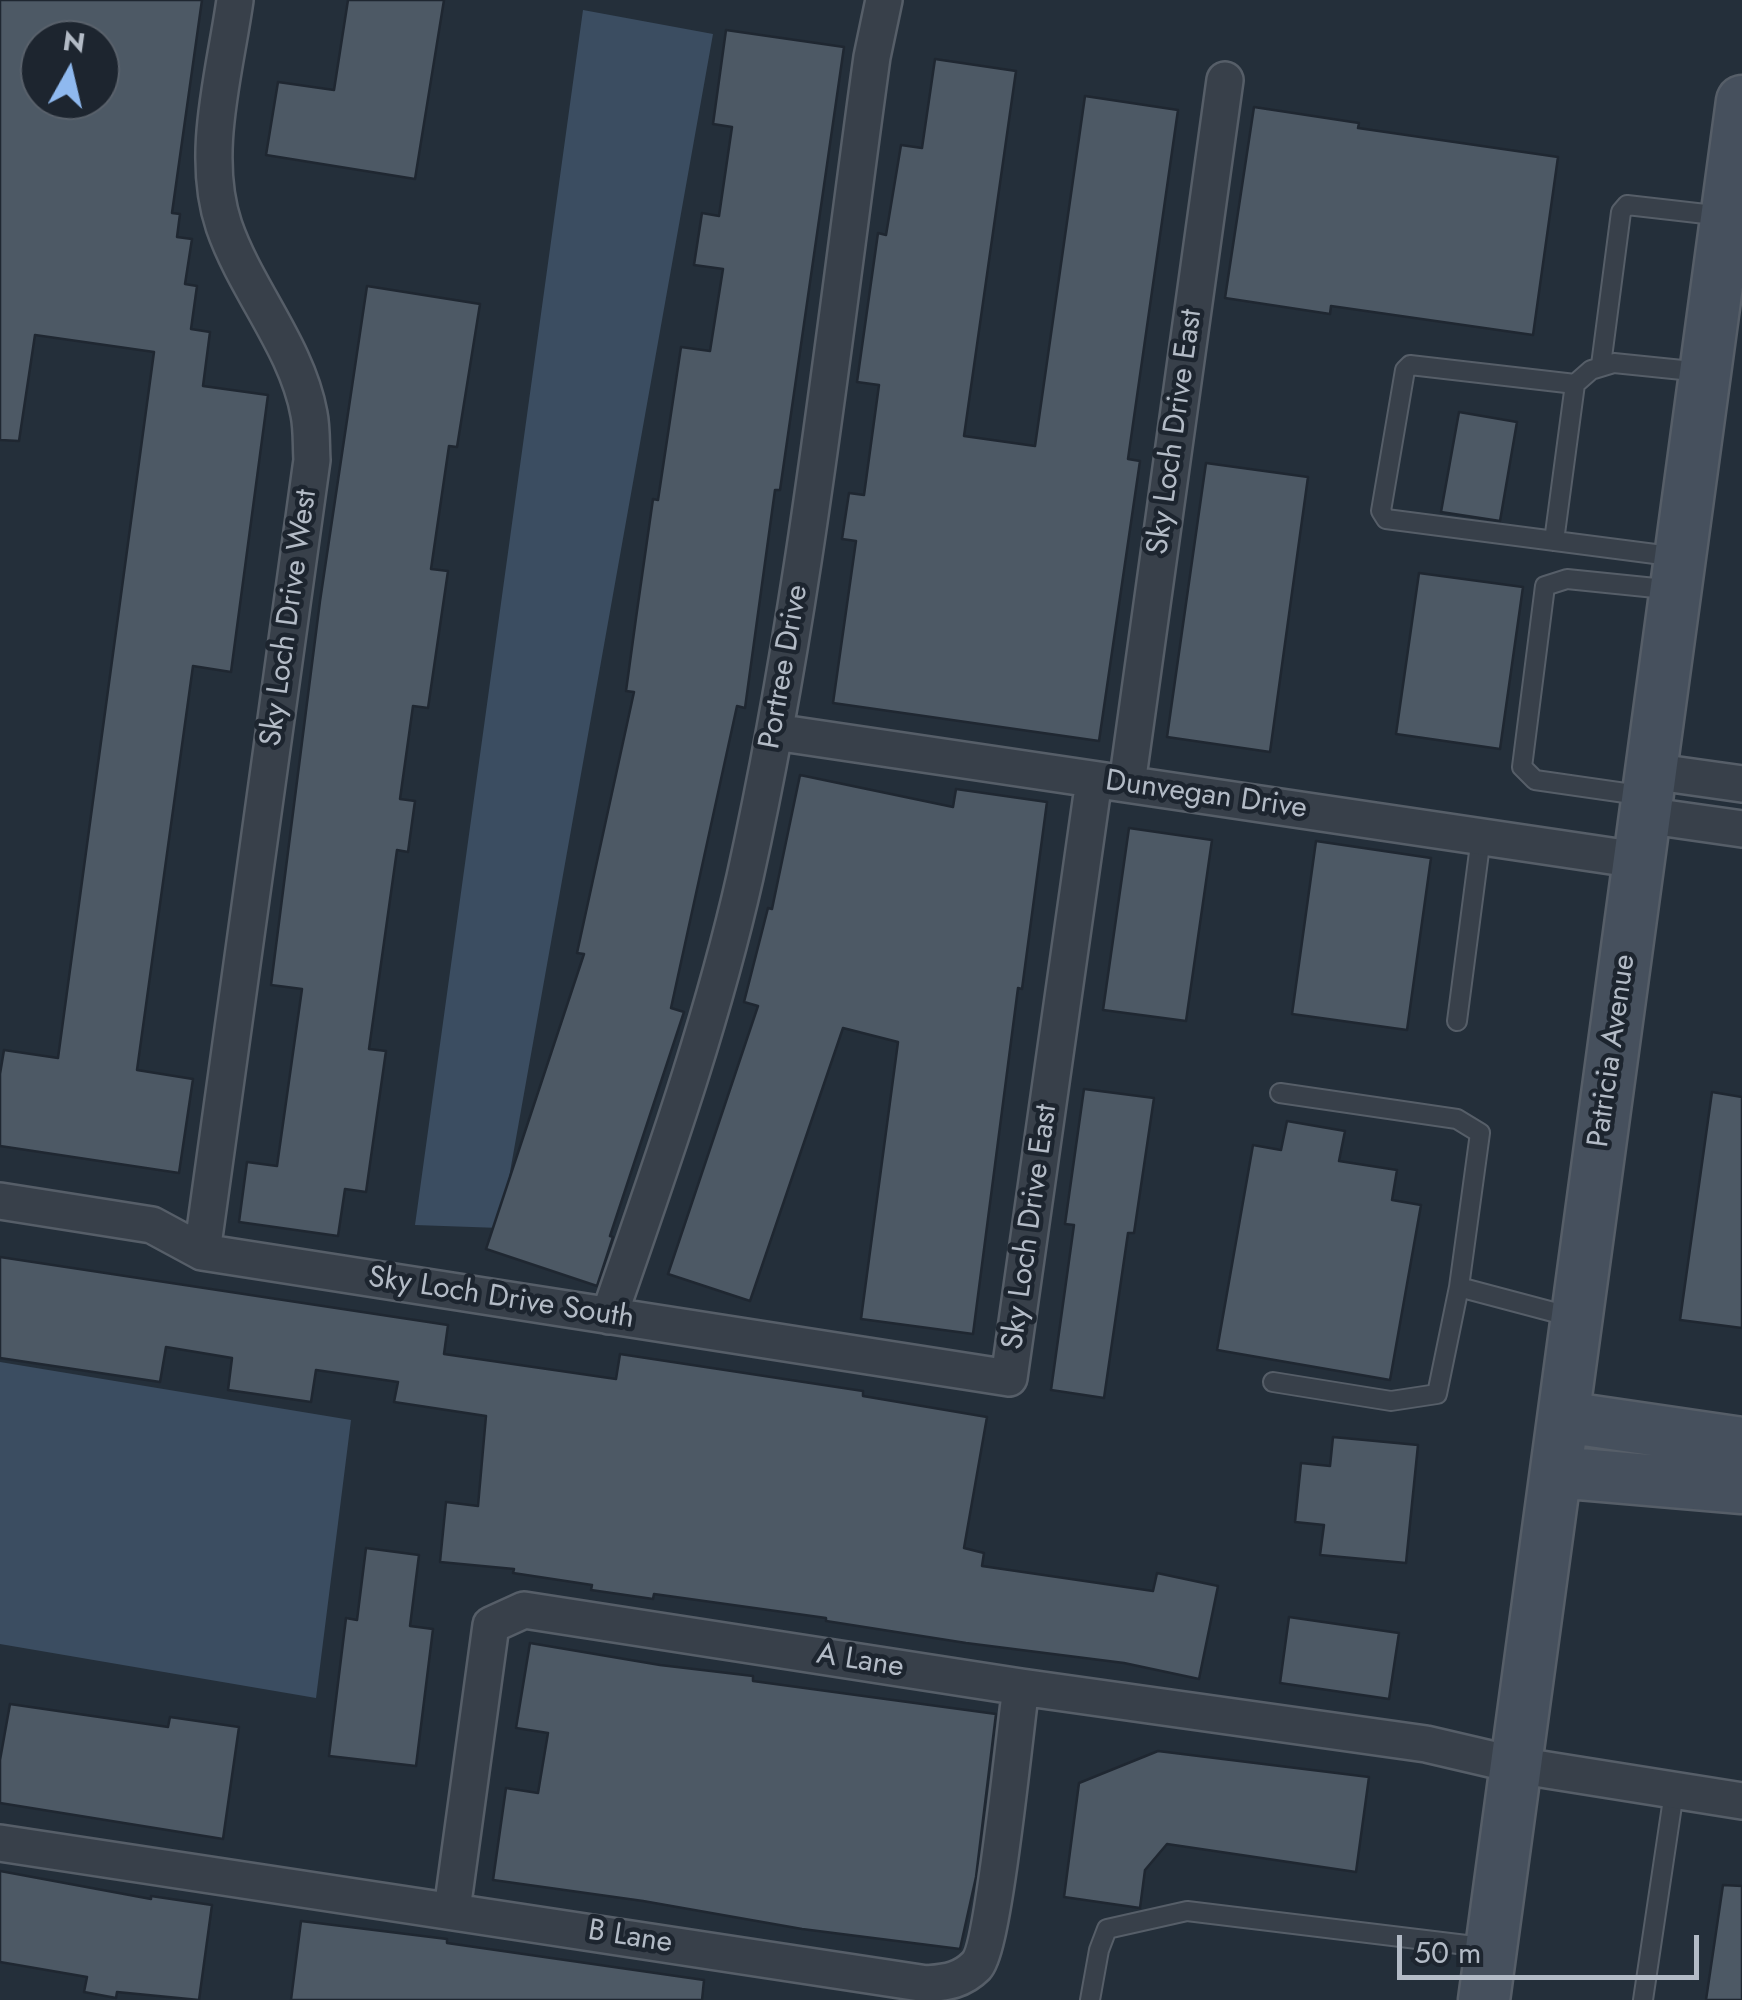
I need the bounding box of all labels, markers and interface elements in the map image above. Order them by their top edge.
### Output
north arrow [20,20,120,120]
text: N [60,20,88,64]
street label: Sky Loch Drive East [1141,307,1211,557]
street label: Sky Loch Drive West [254,487,326,749]
street label: Portree Drive [753,582,817,752]
street label: Dunvegan Drive [1103,764,1309,828]
street label: Patricia Avenue [1582,952,1644,1150]
street label: Sky Loch Drive East [996,1102,1066,1352]
street label: Sky Loch Drive South [366,1260,636,1338]
street label: A Lane [814,1637,906,1687]
street label: B Lane [585,1914,675,1962]
scale bar [1402,1915,1704,1977]
text: 50 m [1414,1931,1481,1974]

